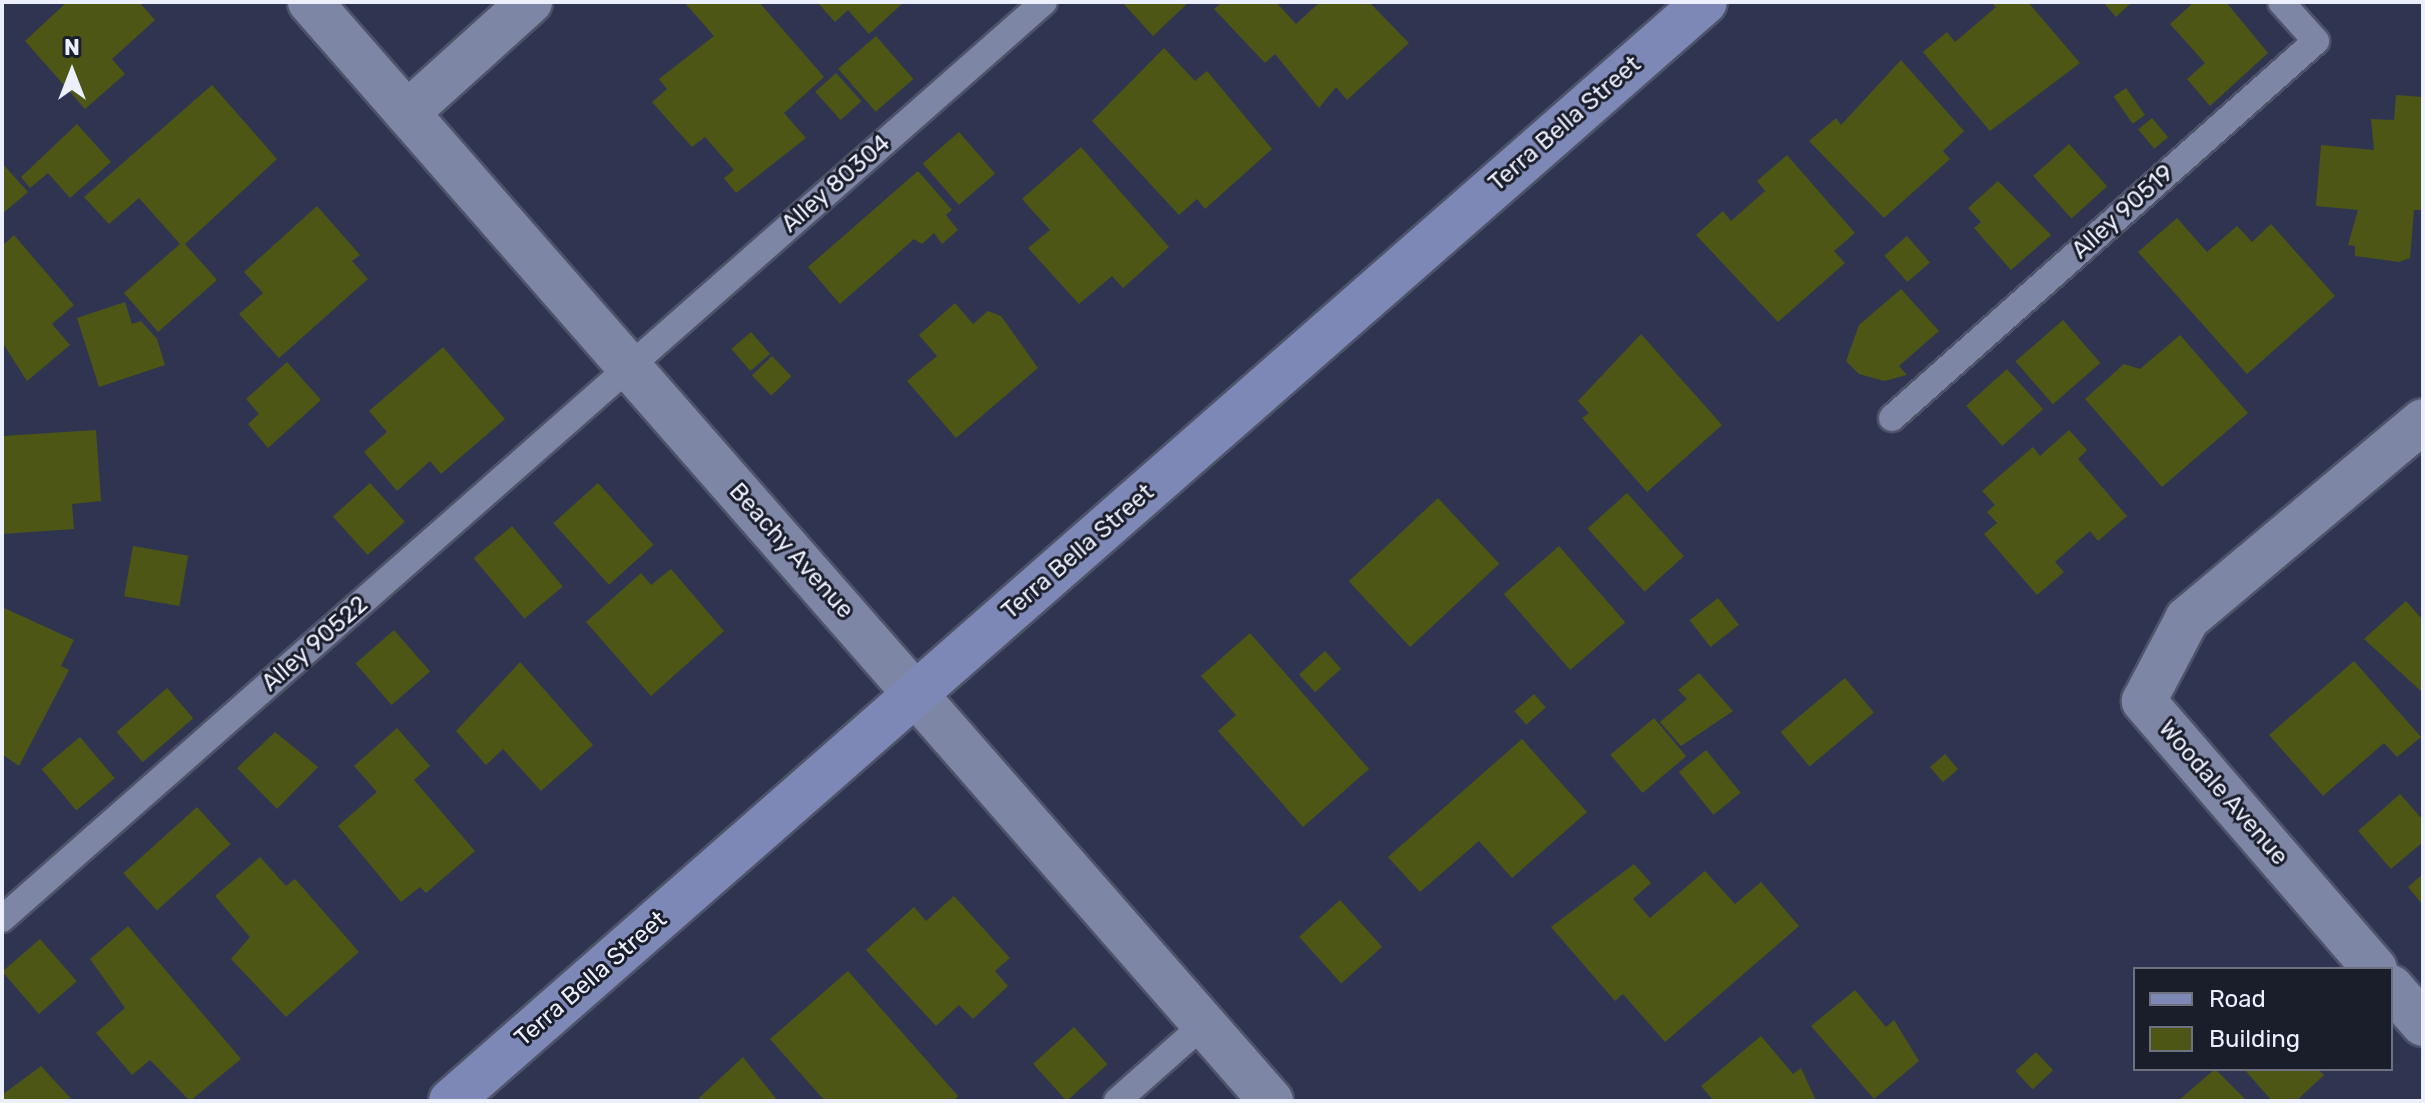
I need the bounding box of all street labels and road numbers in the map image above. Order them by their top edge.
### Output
street label: Terra Bella Street [1483,50,1647,198]
street label: Alley 80304 [776,129,896,239]
street label: Alley 90519 [2066,159,2180,265]
street label: Beachy Avenue [722,477,860,625]
street label: Terra Bella Street [996,478,1160,626]
street label: Alley 90522 [256,590,374,698]
street label: Woodale Avenue [2152,714,2294,872]
street label: Terra Bella Street [509,905,673,1053]

